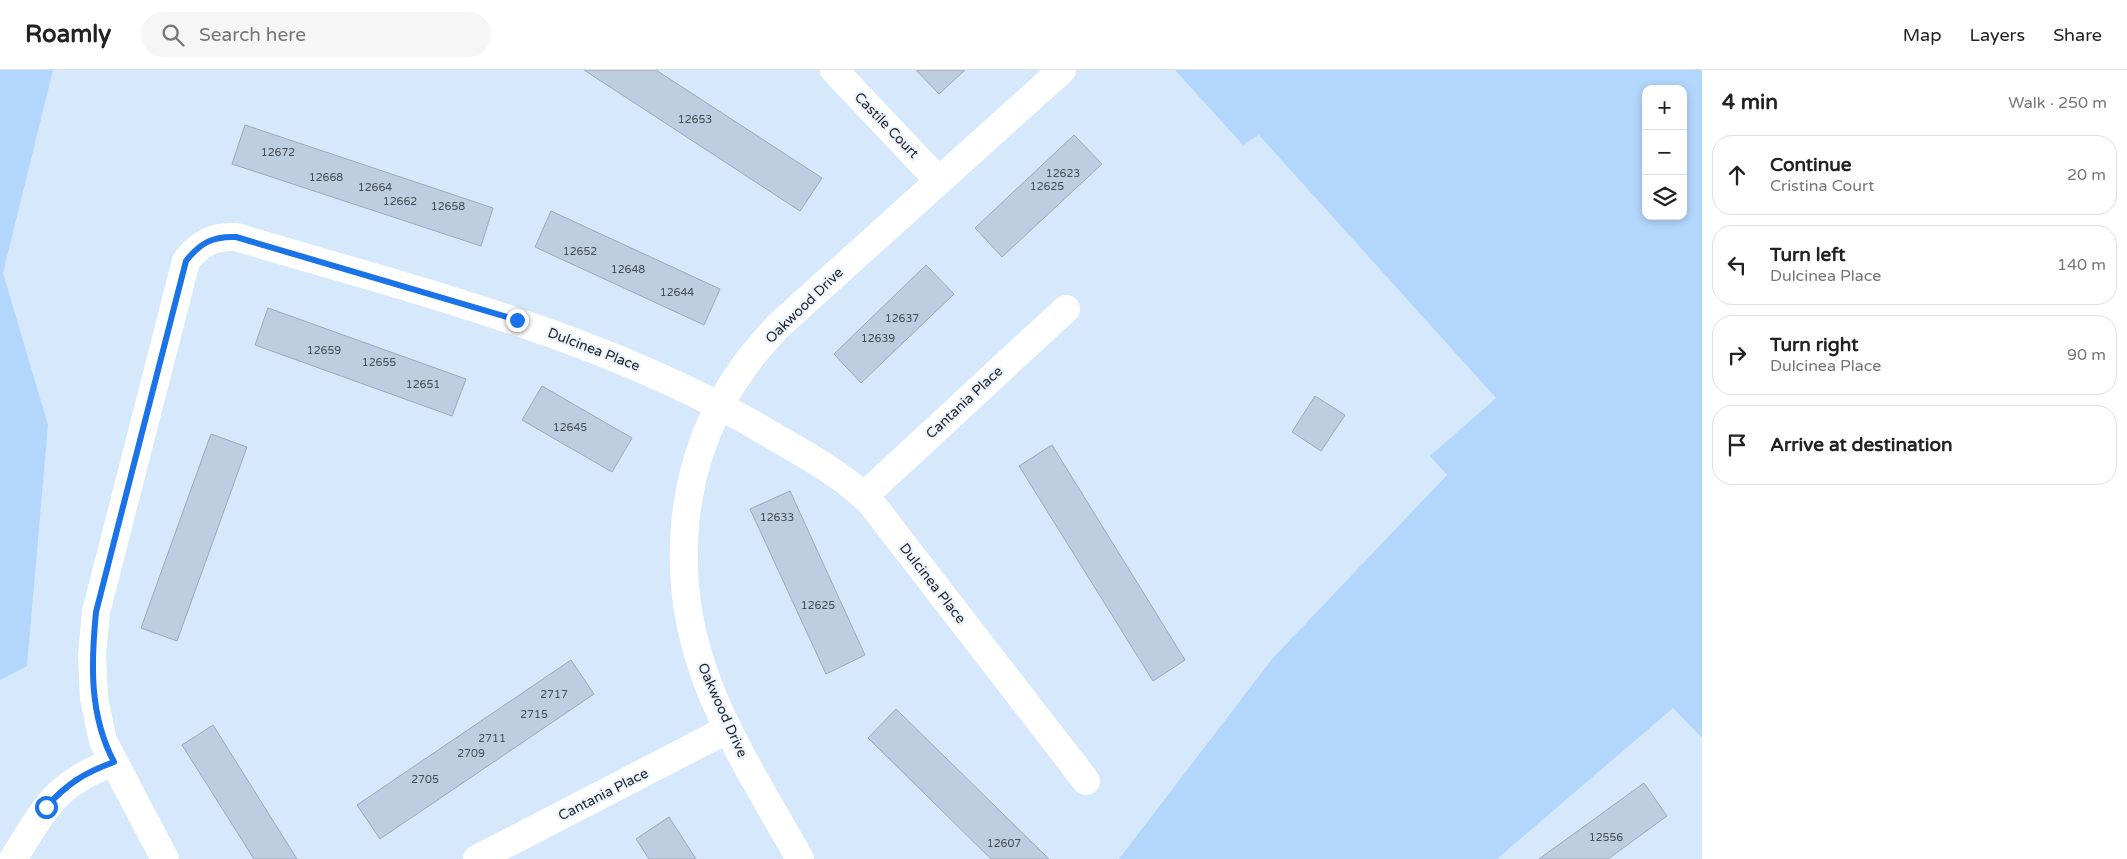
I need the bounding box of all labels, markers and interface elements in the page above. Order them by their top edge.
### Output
search box [141,12,491,57]
text: Roamly [25,20,111,49]
icon: search [159,21,187,49]
text: Search here [199,24,306,46]
text: Map [1903,24,1942,46]
text: Layers [1970,24,2025,46]
text: Share [2053,24,2102,46]
map controls [1642,85,1687,220]
button: + [1642,85,1687,130]
street label: Castile Court [851,89,923,162]
text: 4 min [1722,90,1778,115]
text: Walk · 250 m [2008,93,2107,113]
house number: 12653 [678,113,712,126]
button: − [1642,130,1687,175]
house number: 12672 [261,146,295,159]
text: Continue [1770,154,1852,176]
icon: ahead [1723,161,1751,189]
text: 20 m [2067,165,2106,185]
house number: 12623 [1046,167,1080,180]
house number: 12668 [309,171,343,184]
button: layers [1642,175,1687,220]
text: Cristina Court [1770,176,1874,196]
house number: 12625 [1030,180,1064,193]
house number: 12664 [358,181,392,194]
house number: 12662 [383,195,417,208]
house number: 12658 [431,200,465,213]
text: Turn left [1770,244,1846,266]
house number: 12652 [563,245,597,258]
icon: left [1723,251,1751,279]
text: 140 m [2057,255,2106,275]
house number: 12648 [611,263,645,276]
street label: Oakwood Drive [762,264,847,347]
text: Dulcinea Place [1770,266,1881,286]
house number: 12644 [660,286,694,299]
route end [506,309,529,332]
house number: 12637 [885,312,919,325]
street label: Dulcinea Place [545,324,642,375]
house number: 12639 [861,332,895,345]
text: Turn right [1770,334,1858,356]
icon: right [1723,341,1751,369]
house number: 12659 [307,344,341,357]
text: 90 m [2067,345,2106,365]
house number: 12655 [362,356,396,369]
text: Dulcinea Place [1770,356,1881,376]
street label: Cantania Place [922,362,1006,442]
house number: 12651 [406,378,440,391]
house number: 12645 [553,421,587,434]
icon: arrive [1723,431,1751,459]
text: Arrive at destination [1770,434,1953,456]
house number: 12633 [760,511,794,524]
street label: Dulcinea Place [896,540,969,627]
house number: 12625 [801,599,835,612]
street label: Oakwood Drive [694,660,751,760]
house number: 2717 [540,688,568,701]
house number: 2715 [520,708,548,721]
house number: 2711 [478,732,506,745]
house number: 2709 [457,747,485,760]
street label: Cantania Place [555,764,651,824]
house number: 2705 [411,773,439,786]
route start [35,796,58,819]
house number: 12556 [1589,831,1623,844]
house number: 12607 [987,837,1021,850]

